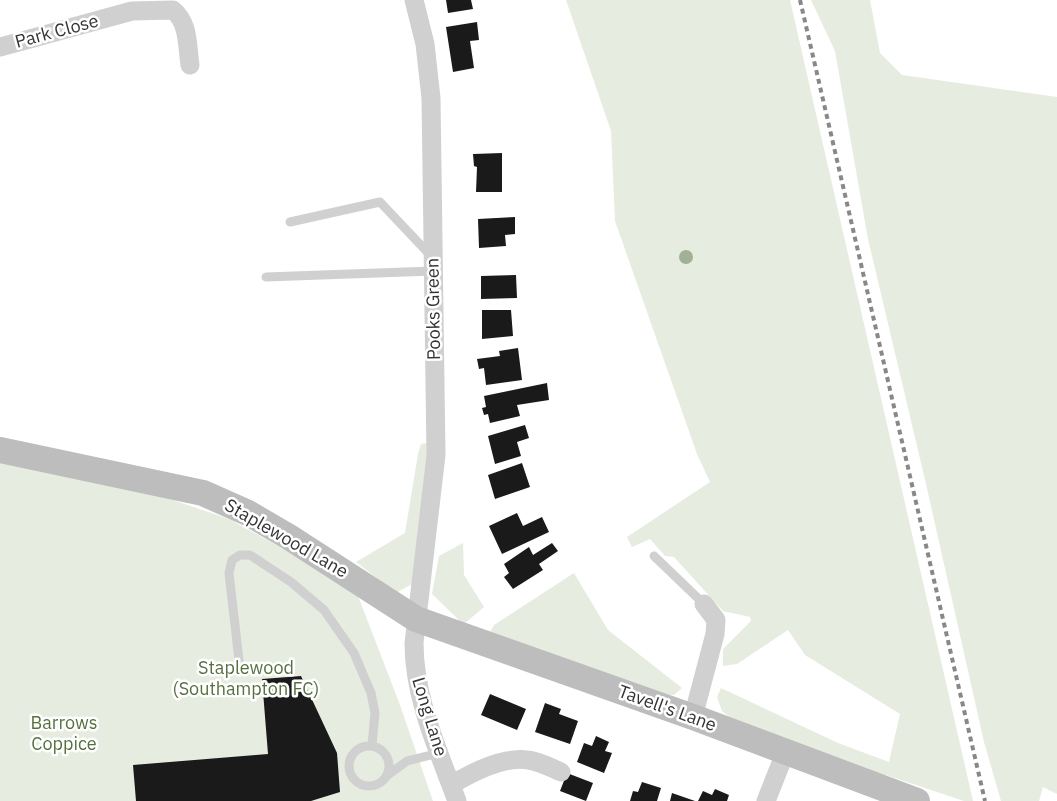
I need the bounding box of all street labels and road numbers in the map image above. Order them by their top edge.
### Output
street label: Park Close [13,11,101,53]
street label: Pooks Green [422,258,446,360]
street label: Staplewood Lane [220,495,352,583]
street label: Long Lane [407,675,451,759]
street label: Tavell's Lane [615,681,719,737]

